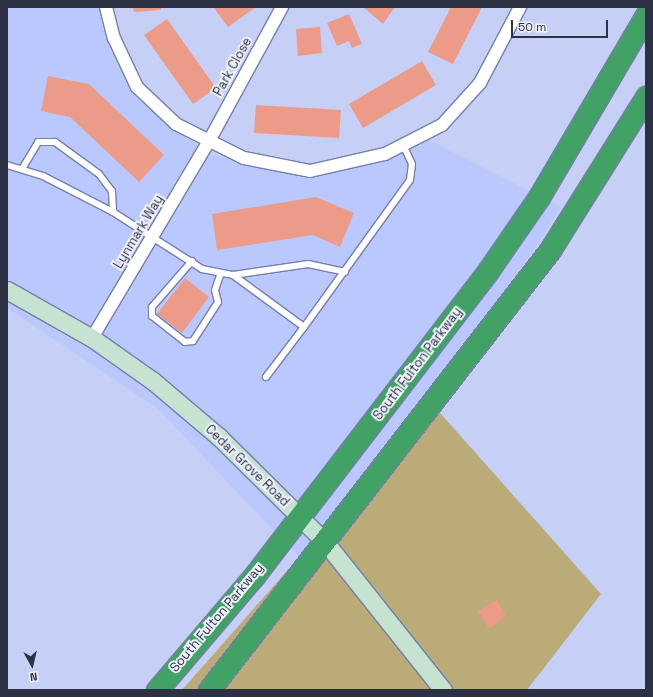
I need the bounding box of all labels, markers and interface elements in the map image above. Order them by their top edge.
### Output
scale bar [513,12,610,38]
text: 50 m [518,19,546,35]
street label: Park Close [211,35,255,99]
street label: Lynmark Way [111,192,167,272]
street label: South Fulton Parkway [371,305,465,423]
street label: Cedar Grove Road [202,422,292,510]
street label: South Fulton Parkway [167,560,267,676]
north arrow [12,645,52,685]
text: N [29,669,38,684]

